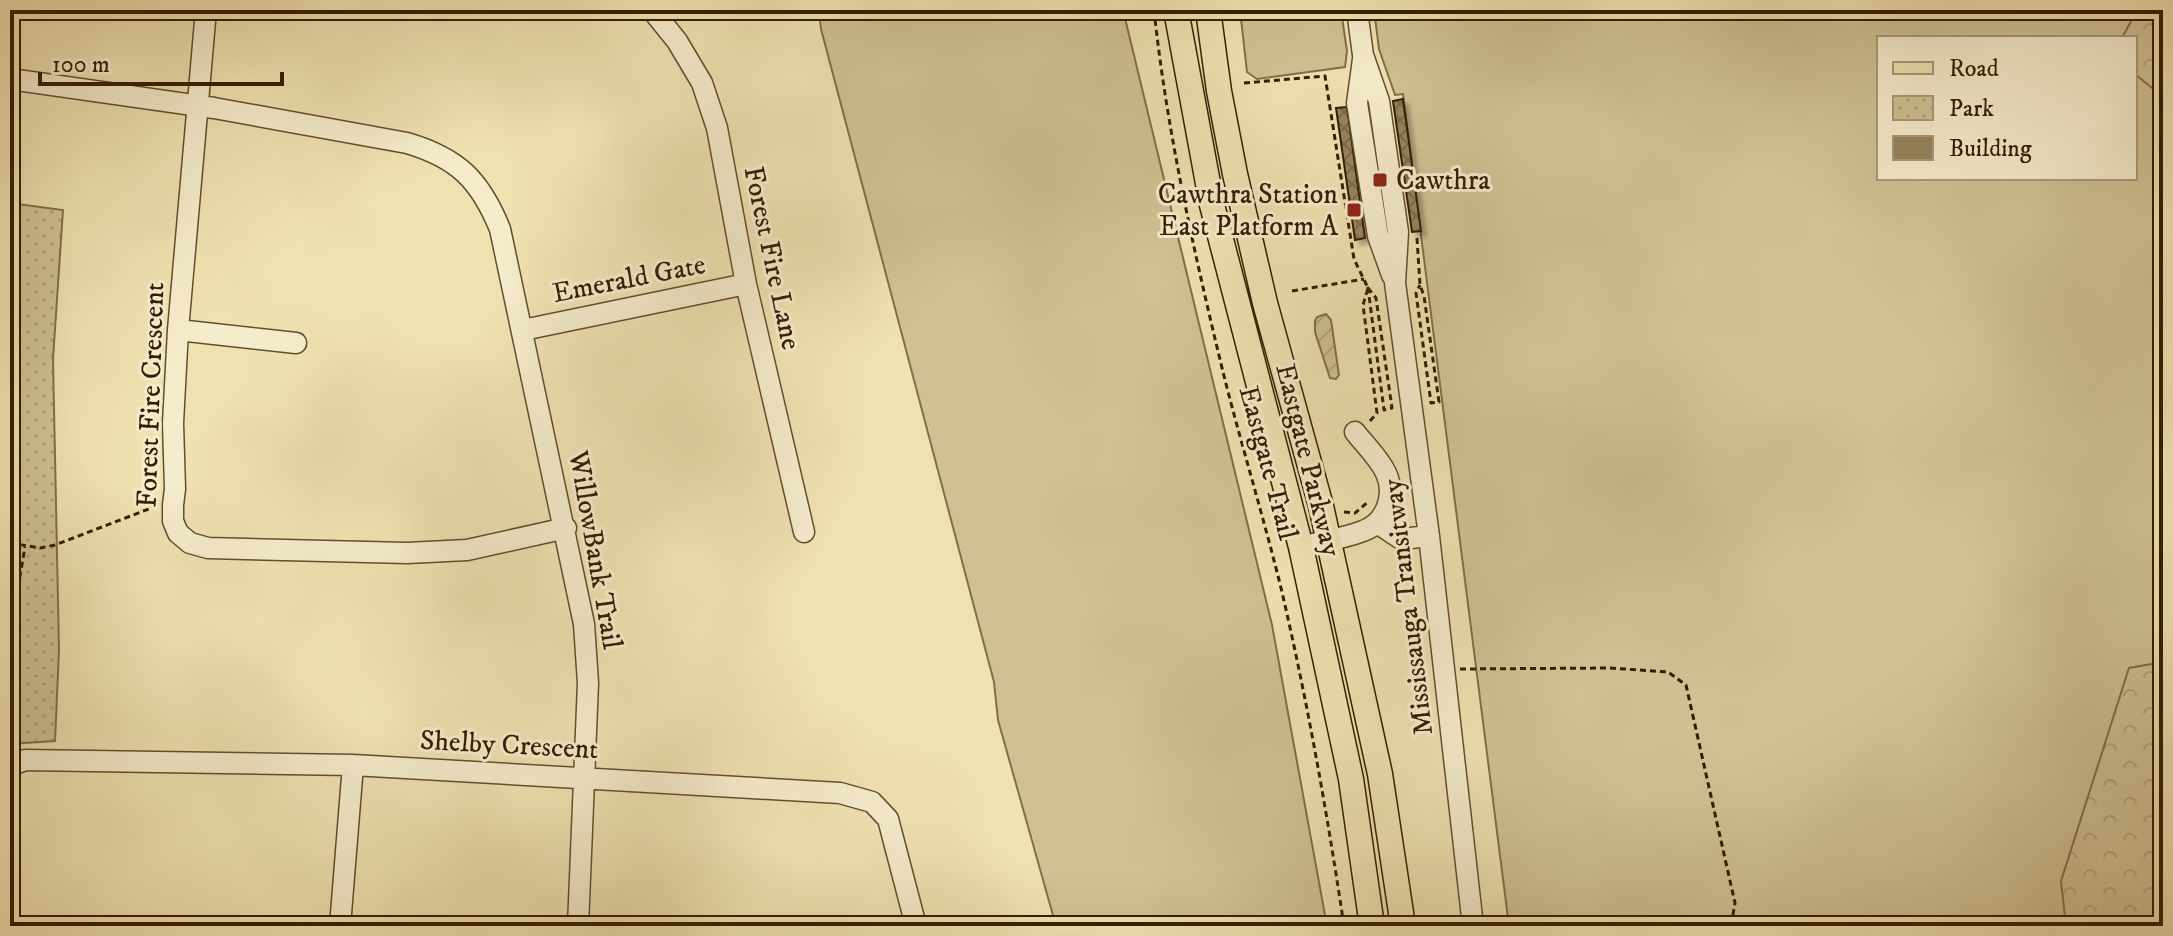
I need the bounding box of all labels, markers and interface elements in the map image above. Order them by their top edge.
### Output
scale bar [40,36,282,86]
legend [1877,36,2137,180]
text: 100 m [52,50,110,80]
text: Road [1949,54,1999,84]
text: Park [1949,94,1994,124]
text: Building [1949,134,2032,164]
street label: Forest Fire Lane [735,163,809,353]
place label: Cawthra [1396,163,1490,198]
marker: Cawthra [1371,171,1389,189]
place label: Cawthra Station East Platform A [1158,177,1339,244]
marker: Cawthra Station East Platform A [1345,201,1363,219]
street label: Emerald Gate [550,247,708,311]
street label: Forest Fire Crescent [130,282,172,508]
street label: Eastgate Parkway [1267,360,1349,561]
street label: Eastgate Trail [1231,382,1306,545]
street label: WillowBank Trail [560,447,630,653]
street label: Mississauga Transitway [1375,476,1441,737]
street label: Shelby Crescent [419,723,599,767]

